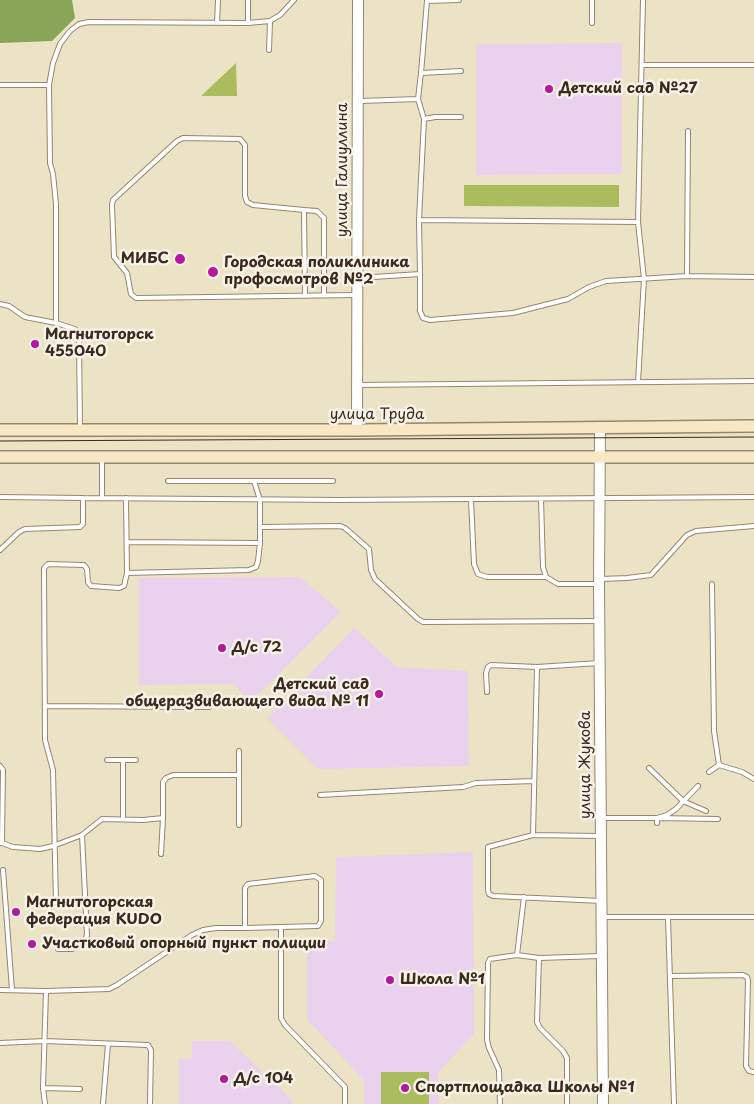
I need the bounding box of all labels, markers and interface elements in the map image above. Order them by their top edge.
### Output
place label: Детский сад №27 [559,80,697,98]
marker: Детский сад №27 [543,83,555,95]
street label: улица Галиуллина [334,103,352,237]
place label: МИБС [121,250,169,268]
marker: МИБС [173,252,187,266]
place label: Городская поликлиника профосмотров №2 [224,254,410,289]
marker: Городская поликлиника профосмотров №2 [206,265,220,279]
place label: Магнитогорск 455040 [45,326,154,361]
marker: Магнитогорск 455040 [29,338,41,350]
street label: улица Труда [330,406,424,424]
place label: Д/с 72 [232,639,282,657]
marker: Д/с 72 [216,642,228,654]
place label: Детский сад общеразвивающего вида № 11 [126,676,369,711]
marker: Детский сад общеразвивающего вида № 11 [373,688,385,700]
street label: улица Жукова [577,711,595,819]
place label: Магнитогорская федерация KUDO [26,894,162,929]
marker: Магнитогорская федерация KUDO [10,906,22,918]
place label: Участковый опорный пункт полиции [42,935,326,953]
marker: Участковый опорный пункт полиции [26,938,38,950]
place label: Школа №1 [400,971,485,989]
marker: Школа №1 [384,974,396,986]
place label: Д/с 104 [234,1070,293,1088]
marker: Д/с 104 [218,1073,230,1085]
place label: Спортплощадка Школы №1 [415,1079,635,1097]
marker: Спортплощадка Школы №1 [399,1082,411,1094]

